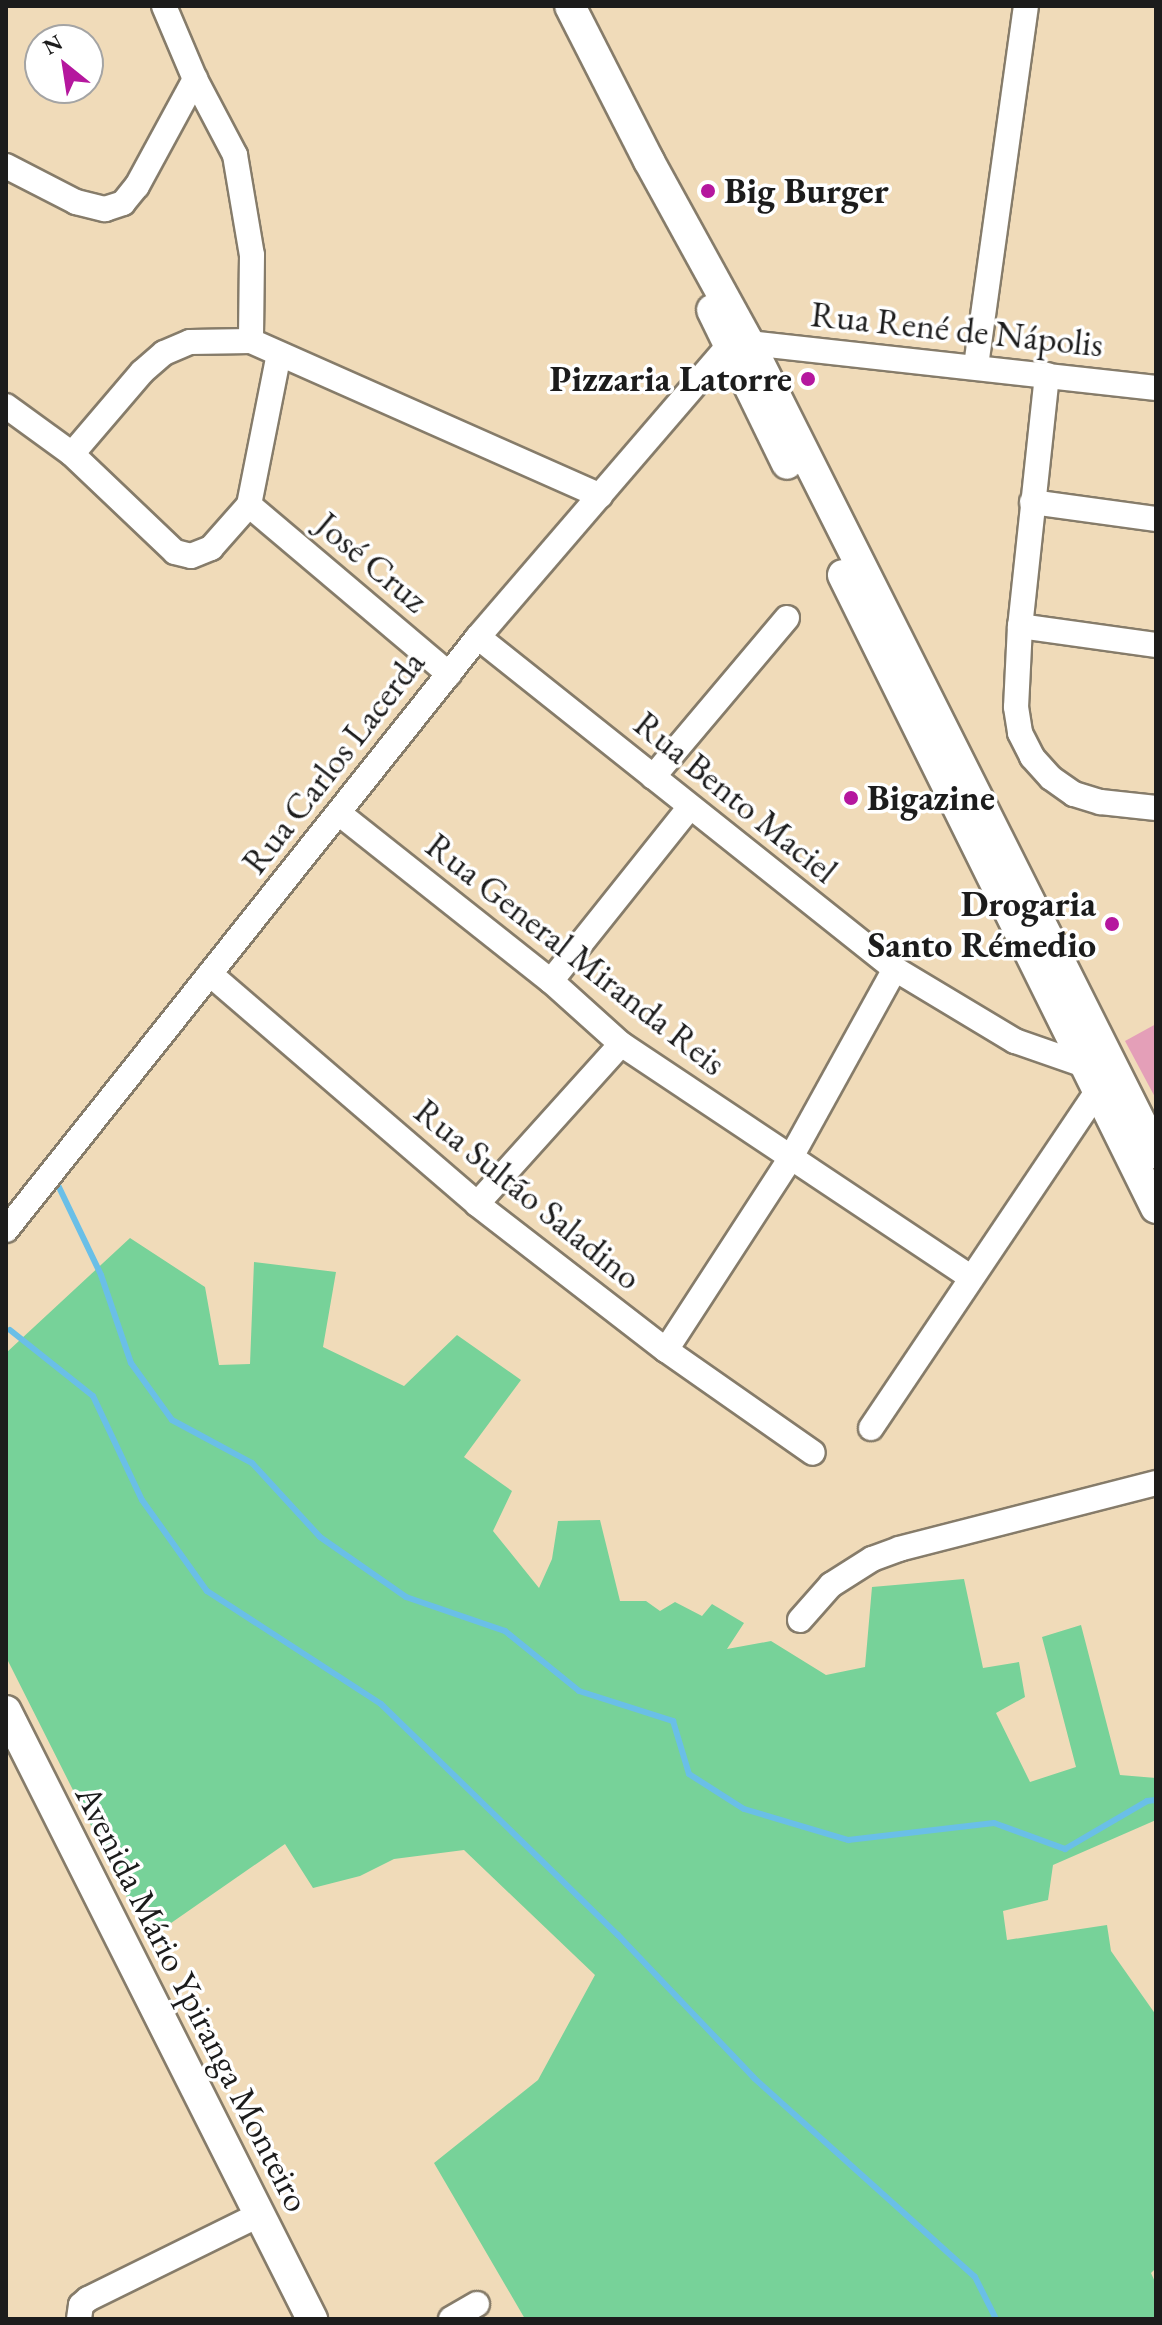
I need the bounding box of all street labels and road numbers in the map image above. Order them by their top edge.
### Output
street label: Rua René de Nápolis [809,292,1105,366]
street label: José Cruz [307,503,437,621]
street label: Rua Carlos Lacerda [232,642,434,882]
street label: Rua Bento Maciel [626,702,846,892]
street label: Rua General Miranda Reis [418,824,734,1084]
street label: Rua Sultão Saladino [406,1089,650,1299]
street label: Avenida Mário Ypiranga Monteiro [66,1778,320,2218]

